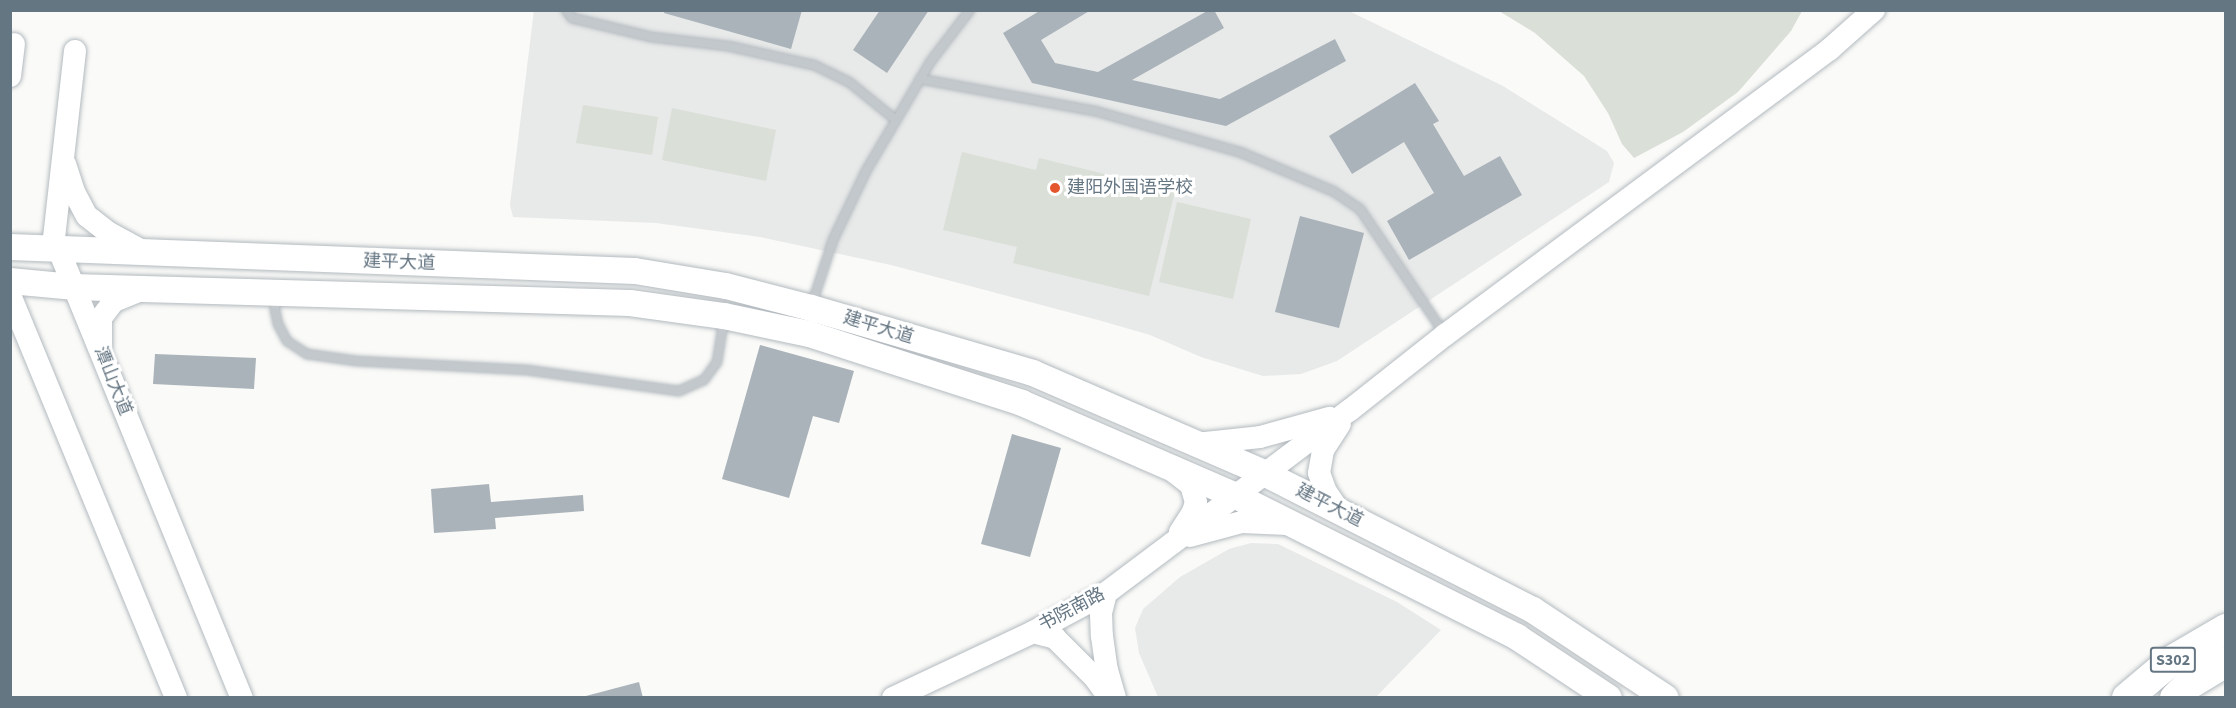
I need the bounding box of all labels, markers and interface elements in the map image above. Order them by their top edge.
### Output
place label: 建阳外国语学校 [1067,177,1193,199]
marker: 建阳外国语学校 [1048,181,1062,195]
street label: 建平大道 [363,251,435,275]
street label: 建平大道 [840,307,916,349]
street label: 潭山大道 [89,344,135,418]
street label: 建平大道 [1292,480,1366,532]
street label: 书院南路 [1035,584,1109,636]
road number: S302 [2149,647,2197,673]

